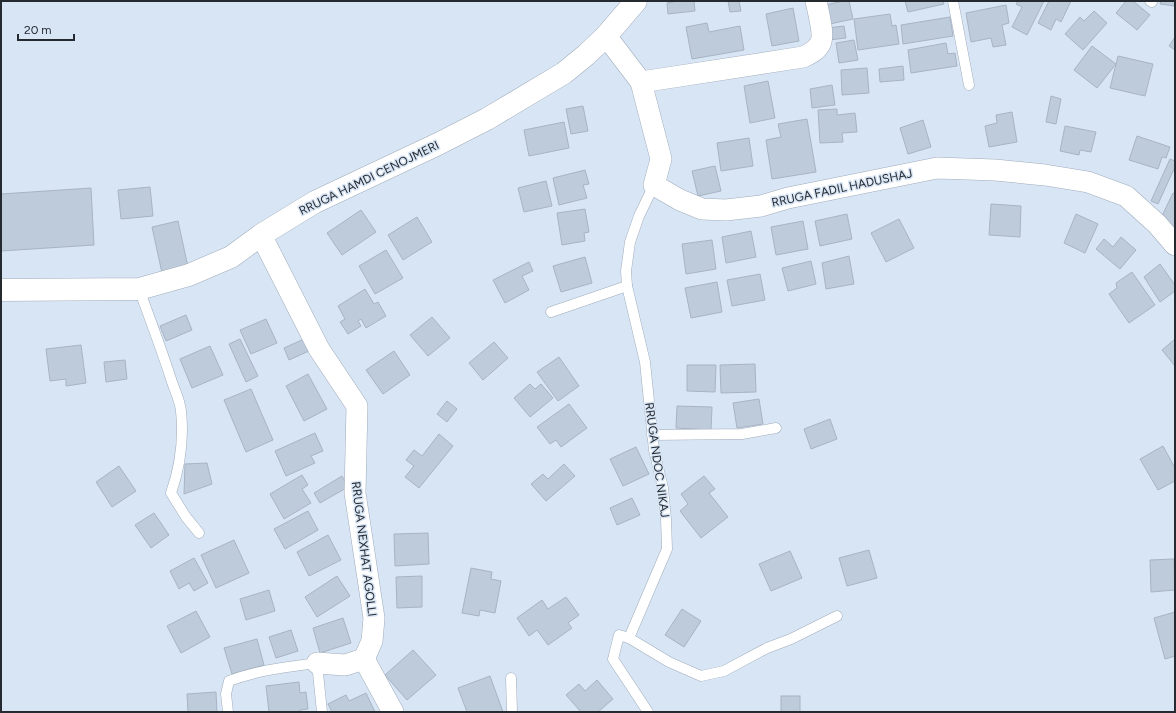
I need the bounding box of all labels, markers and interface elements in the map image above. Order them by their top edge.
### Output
scale bar [18,16,74,42]
text: 20 m [24,23,52,37]
street label: RRUGA HAMDI CENOJMERI [297,138,441,218]
street label: RRUGA FADIL HADUSHAJ [770,166,914,210]
street label: RRUGA NDOC NIKAJ [642,401,672,519]
street label: RRUGA NEXHAT AGOLLI [349,481,379,617]

